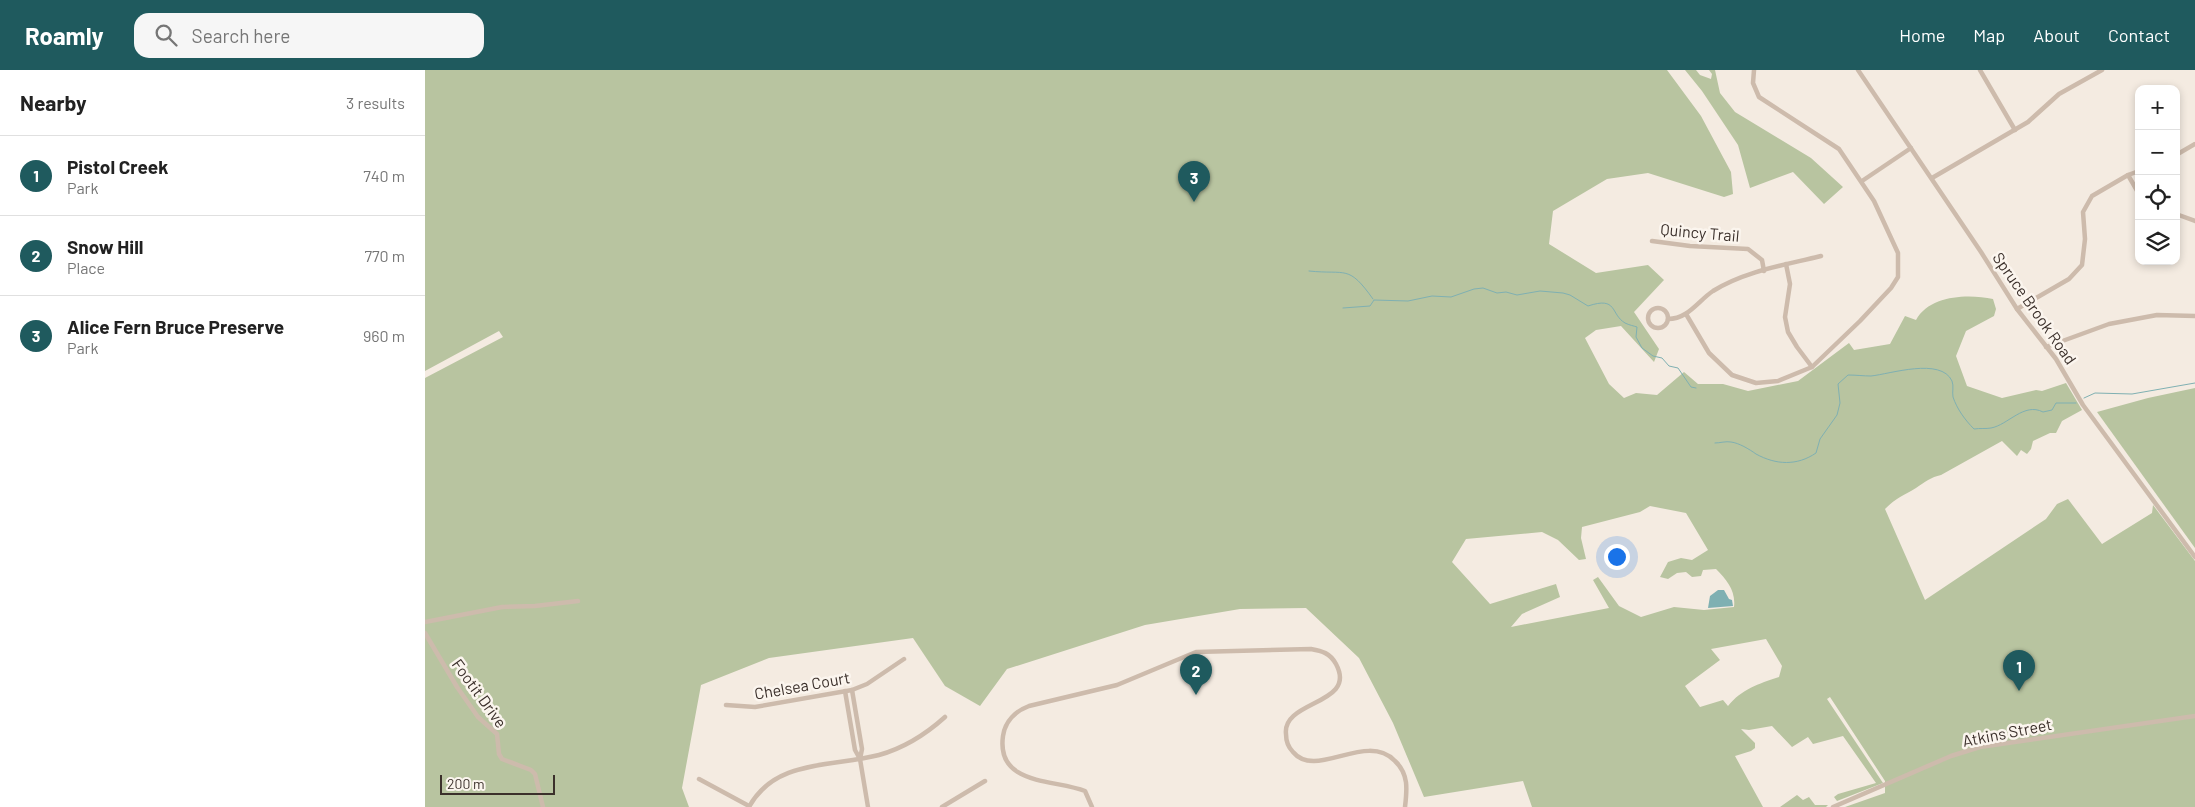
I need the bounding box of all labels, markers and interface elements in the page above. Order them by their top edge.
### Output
search box [134,13,484,58]
text: Roamly [25,21,104,50]
icon: search [152,21,180,49]
text: Search here [192,24,290,47]
text: Home [1899,24,1945,46]
text: Map [1973,24,2005,46]
text: About [2033,24,2080,46]
text: Contact [2108,24,2170,46]
map controls [2135,85,2180,265]
button: + [2135,85,2180,130]
text: Nearby [20,90,86,115]
text: 3 results [346,93,405,112]
button: − [2135,130,2180,175]
text: Pistol Creek [67,155,168,178]
pin: 3 [1178,161,1210,202]
text: 1 [33,166,39,185]
text: 740 m [363,166,405,185]
button: locate [2135,175,2180,220]
text: Park [67,178,98,197]
street label: Quincy Trail [1660,219,1740,245]
button: layers [2135,220,2180,265]
text: Snow Hill [67,235,143,258]
text: 2 [32,246,40,265]
text: 770 m [364,246,405,265]
street label: Spruce Brook Road [1989,248,2081,368]
text: Place [67,258,105,277]
text: Alice Fern Bruce Preserve [67,315,284,338]
text: 3 [32,326,40,345]
text: 960 m [363,326,405,345]
text: Park [67,338,98,357]
your location [1604,544,1630,570]
pin: 1 [2003,650,2035,691]
pin: 2 [1180,654,1212,695]
street label: Footit Drive [449,655,511,731]
street label: Chelsea Court [753,667,851,703]
street label: Atkins Street [1961,714,2053,750]
scale bar [440,772,555,795]
text: 200 m [447,775,485,792]

